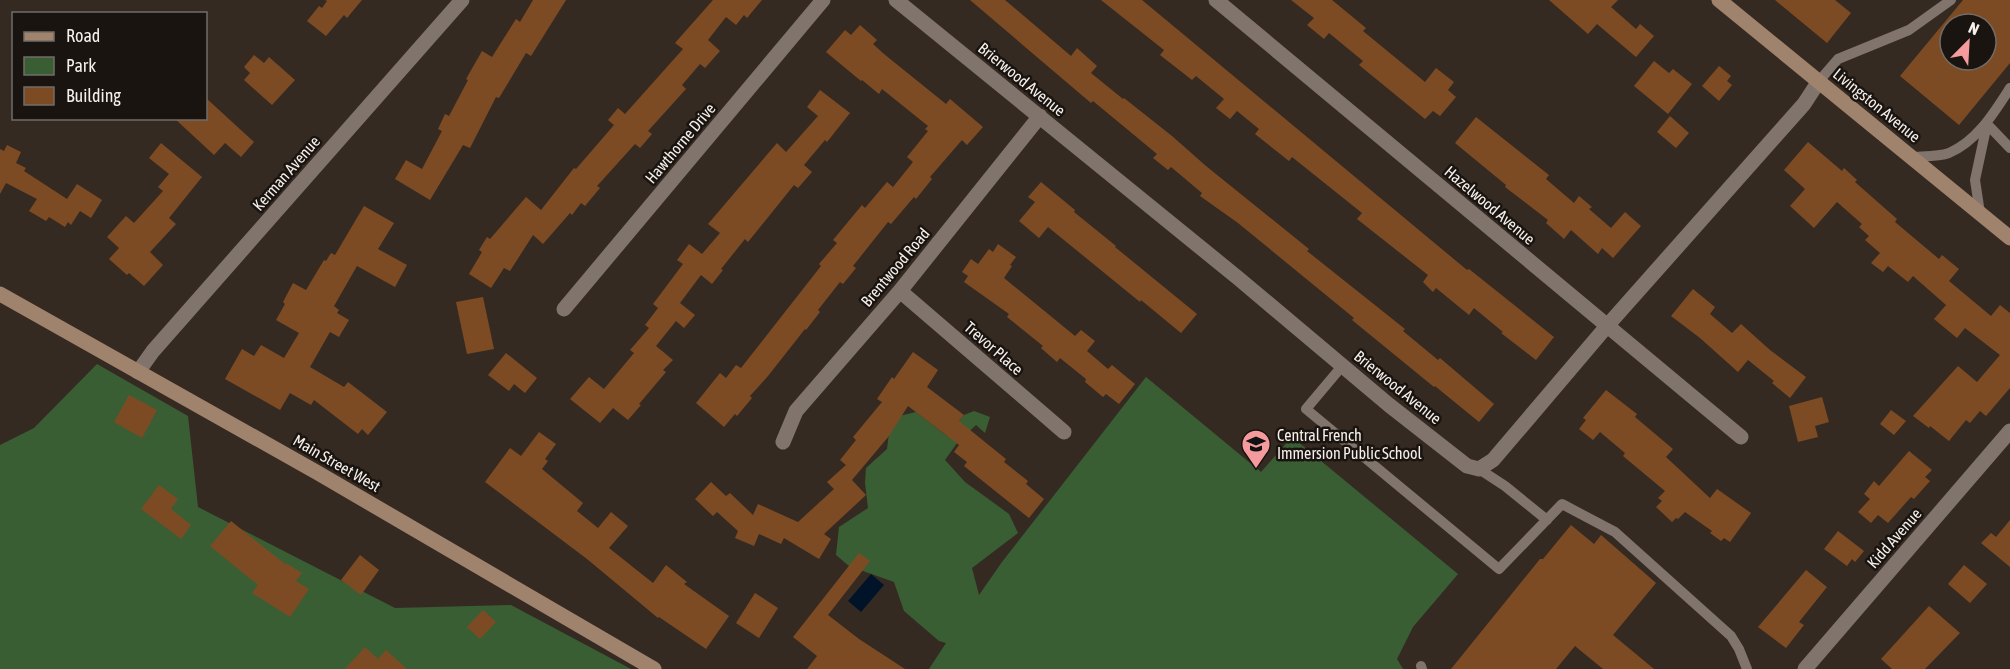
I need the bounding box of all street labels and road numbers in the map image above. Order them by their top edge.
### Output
street label: Brierwood Avenue [975,39,1069,119]
street label: Livingston Avenue [1829,64,1924,146]
street label: Hawthorne Drive [641,99,719,187]
street label: Kerman Avenue [249,132,323,214]
street label: Hazelwood Avenue [1441,162,1539,248]
street label: Brentwood Road [857,224,933,310]
street label: Trevor Place [961,318,1027,378]
street label: Brierwood Avenue [1351,347,1445,427]
street label: Main Street West [290,431,384,495]
street label: Kidd Avenue [1863,504,1925,572]

